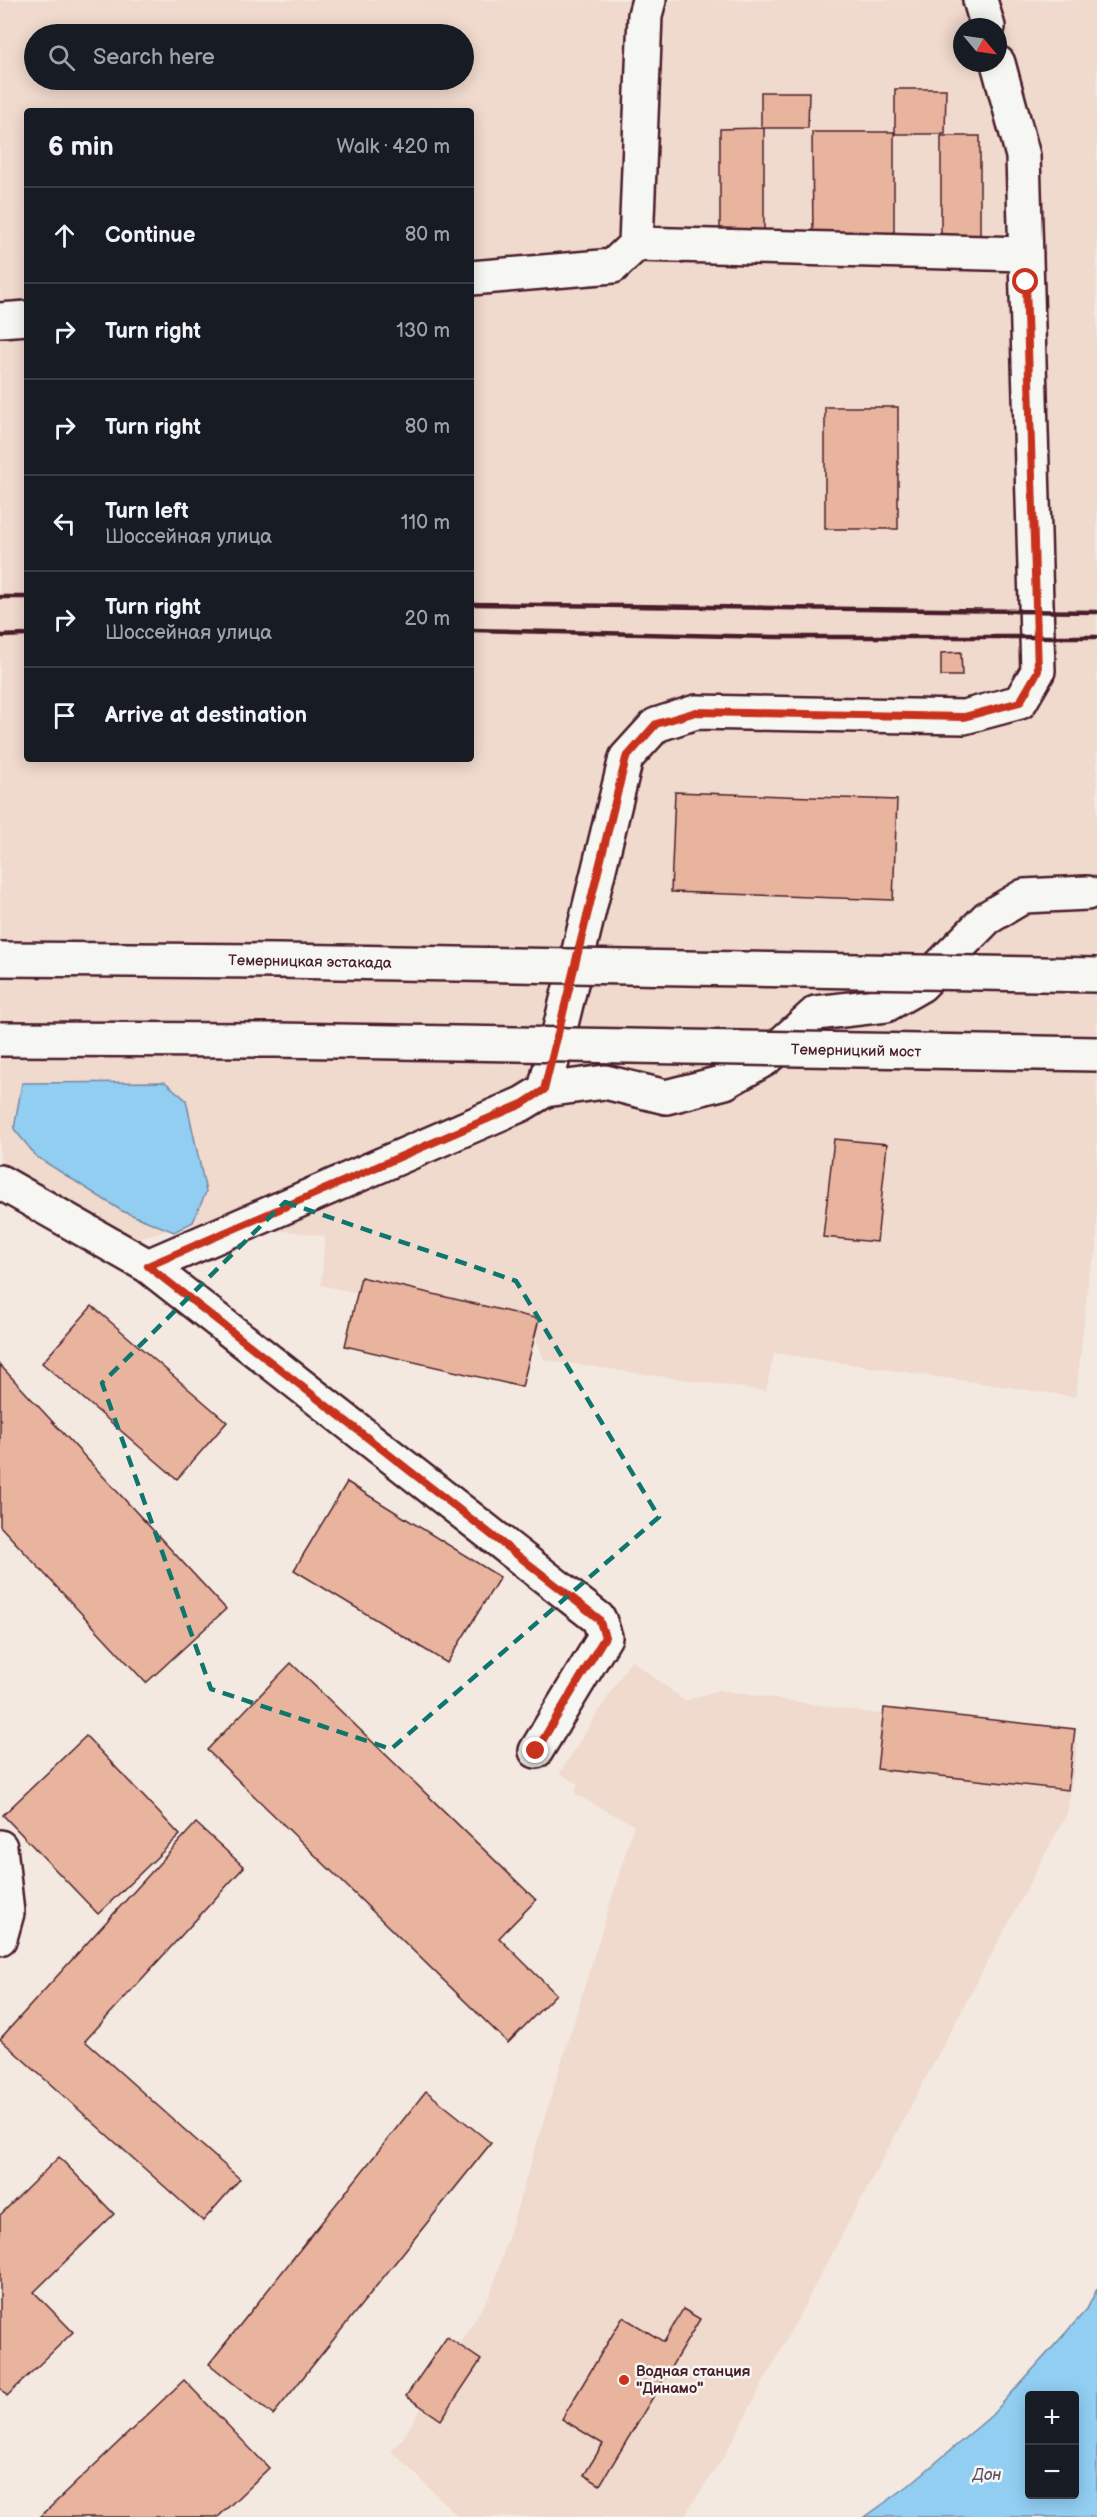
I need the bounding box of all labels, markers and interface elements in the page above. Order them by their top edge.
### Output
north arrow [953,18,1007,72]
search box [24,24,474,90]
icon: search [45,41,78,74]
text: Search here [93,44,215,71]
text: 6 min [48,132,114,163]
text: Walk · 420 m [337,135,450,159]
icon: ahead [48,219,81,252]
text: Continue [105,222,195,249]
text: 80 m [405,223,450,247]
route start [1012,268,1038,294]
icon: right [48,315,81,348]
text: Turn right [105,318,201,345]
text: 130 m [396,319,450,343]
icon: right [48,411,81,444]
text: Turn right [105,414,201,441]
text: 80 m [405,415,450,439]
text: Turn left [105,498,189,525]
icon: left [48,507,81,540]
text: 110 m [401,511,450,535]
text: Шоссейная улица [105,525,272,549]
text: Turn right [105,594,201,621]
icon: right [48,603,81,636]
text: 20 m [405,607,450,631]
text: Шоссейная улица [105,621,272,645]
icon: arrive [48,699,81,732]
text: Arrive at destination [105,702,307,729]
street label: Темерницкая эстакада [228,951,392,973]
street label: Темерницкий мост [791,1040,921,1062]
route end [522,1737,548,1763]
place label: Водная станция "Динамо" [636,2362,750,2398]
marker: Водная станция "Динамо" [617,2373,631,2387]
map controls [1025,2391,1079,2499]
button: + [1025,2391,1079,2445]
button: − [1025,2445,1079,2499]
water label: Дон [972,2466,1001,2485]

